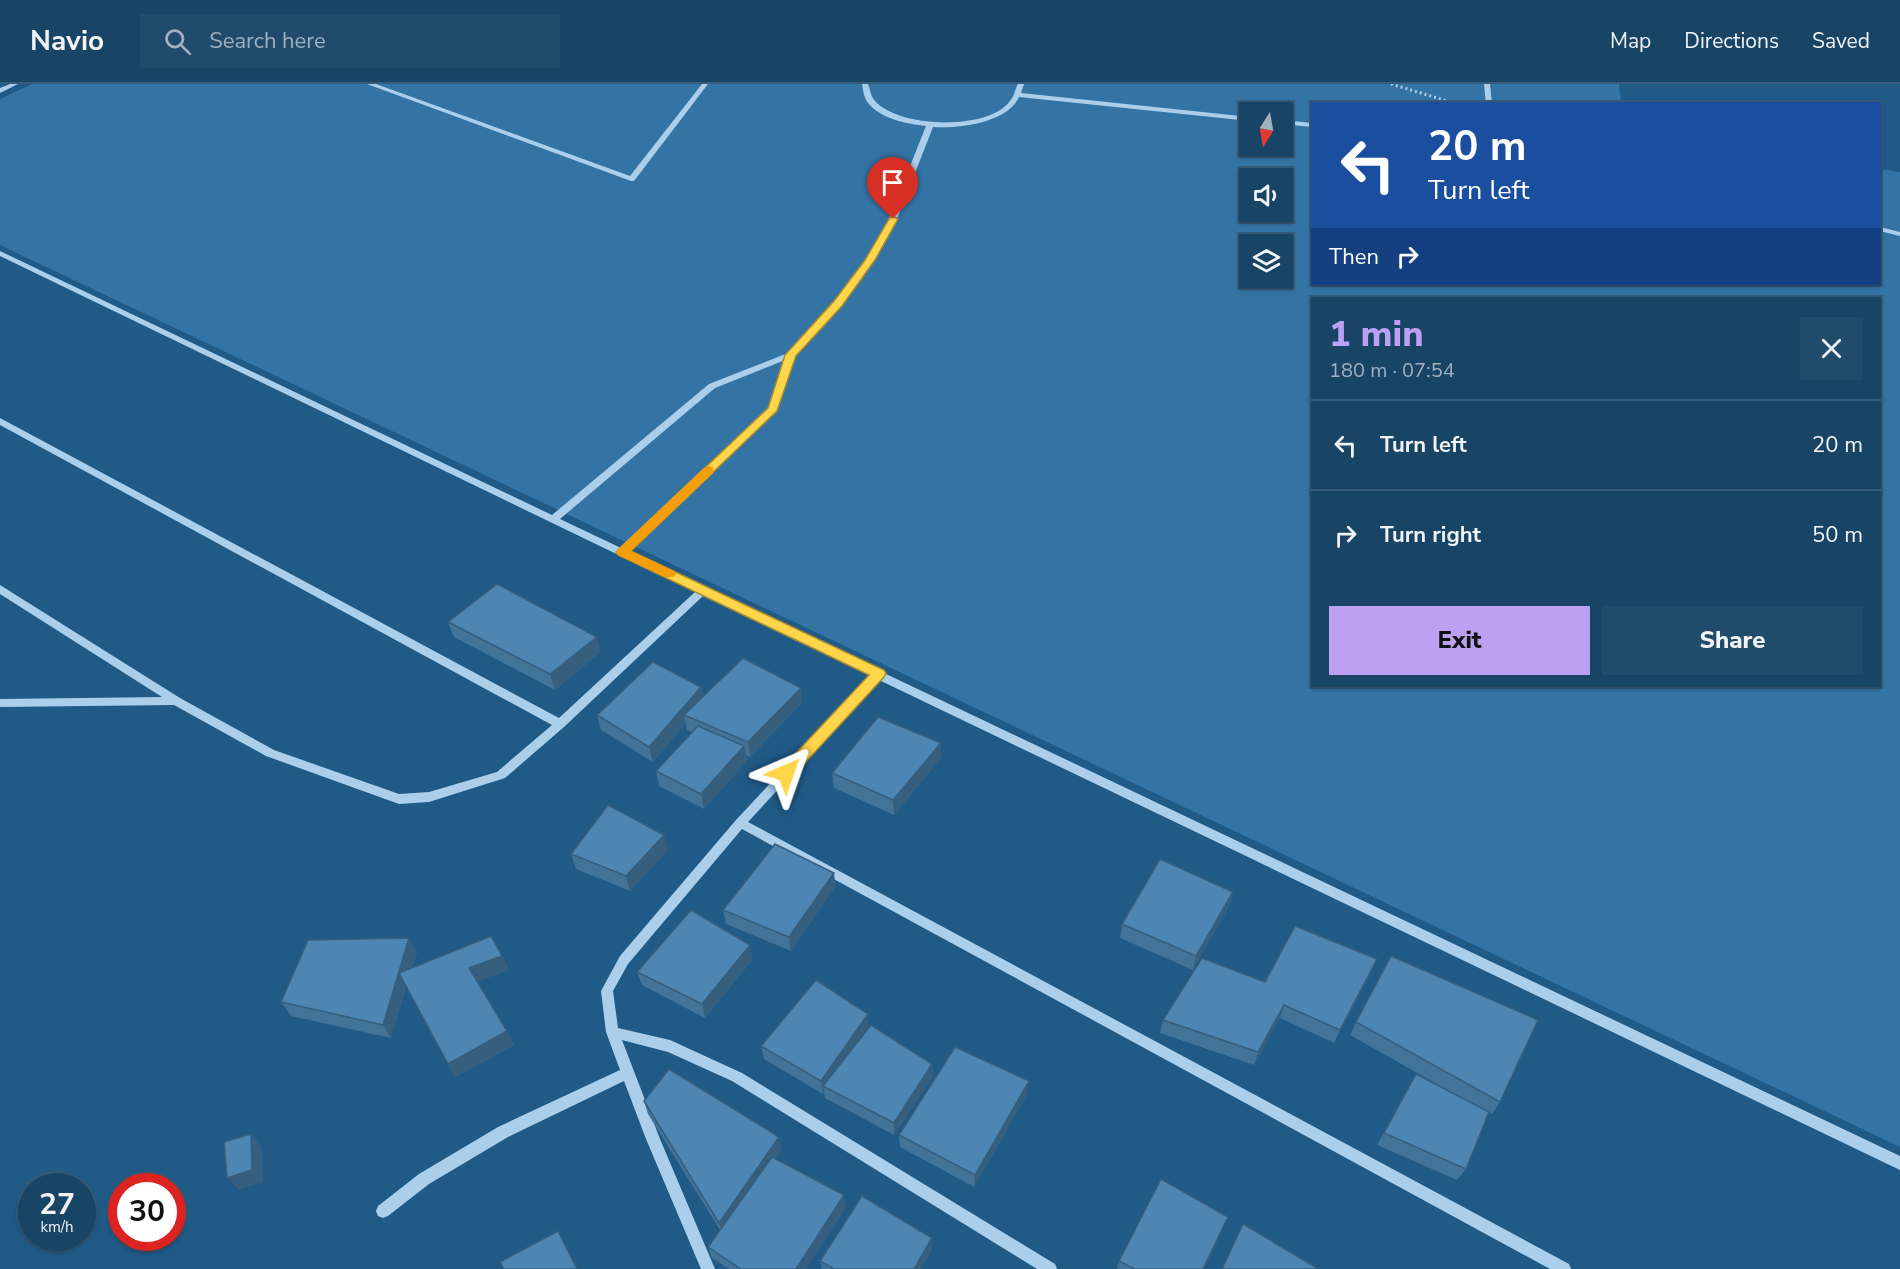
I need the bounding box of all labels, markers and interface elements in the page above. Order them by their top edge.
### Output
search box [140,14,560,68]
text: Navio [30,22,104,60]
icon: search [161,25,194,58]
text: Search here [209,26,326,56]
text: Map [1610,27,1651,55]
text: Directions [1684,27,1779,55]
text: Saved [1812,27,1870,55]
north arrow [1239,102,1293,156]
map controls [1239,102,1293,288]
text: 20 m [1428,118,1527,175]
icon: left [1329,126,1407,204]
pin [867,157,918,219]
icon: arrive [876,166,909,199]
button: sound [1239,168,1293,222]
text: Turn left [1428,172,1529,209]
button: layers [1239,234,1293,288]
icon: right [1391,240,1424,273]
text: Then [1329,242,1379,272]
text: 1 min [1329,310,1424,359]
button: close [1800,317,1863,380]
text: 180 m · 07:54 [1329,357,1455,384]
icon: left [1329,429,1362,462]
text: Turn left [1380,430,1467,460]
text: 20 m [1812,430,1863,460]
icon: right [1329,519,1362,552]
text: Turn right [1380,520,1481,550]
text: 50 m [1812,520,1863,550]
button: Exit [1329,606,1590,675]
button: Share [1602,606,1863,675]
position arrow [754,741,818,805]
speed limit sign: 30 [108,1173,186,1251]
text: 27 [39,1184,75,1225]
text: km/h [40,1217,74,1237]

